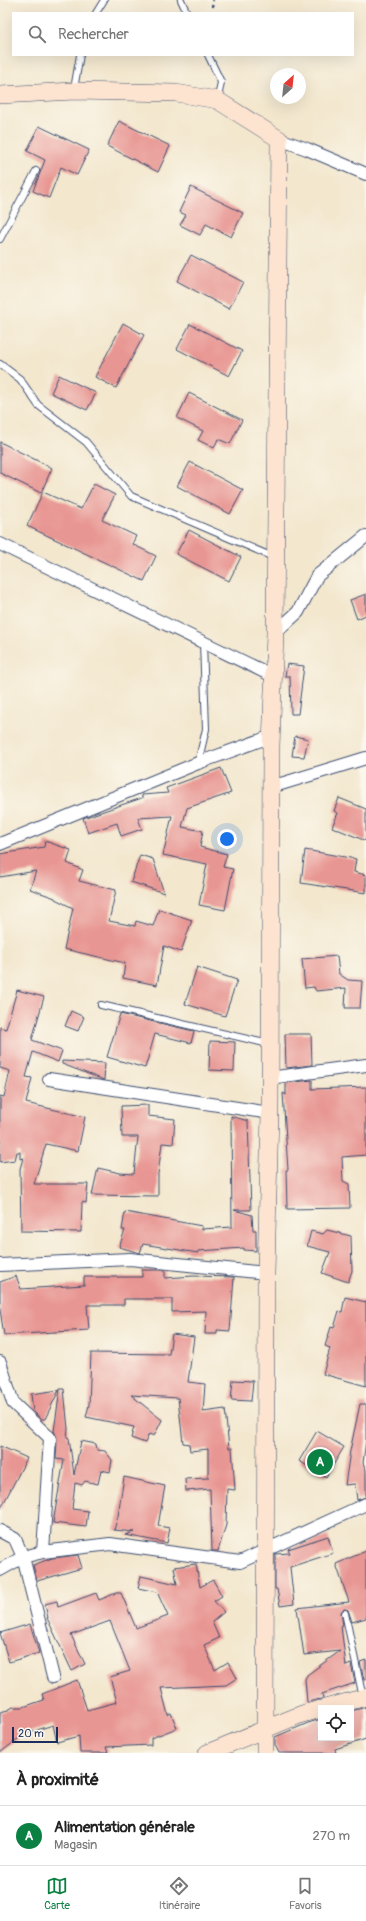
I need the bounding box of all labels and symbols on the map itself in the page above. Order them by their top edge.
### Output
north arrow [270,68,306,104]
your location [217,829,237,849]
pin: A [307,1447,333,1477]
scale bar [12,1725,58,1744]

